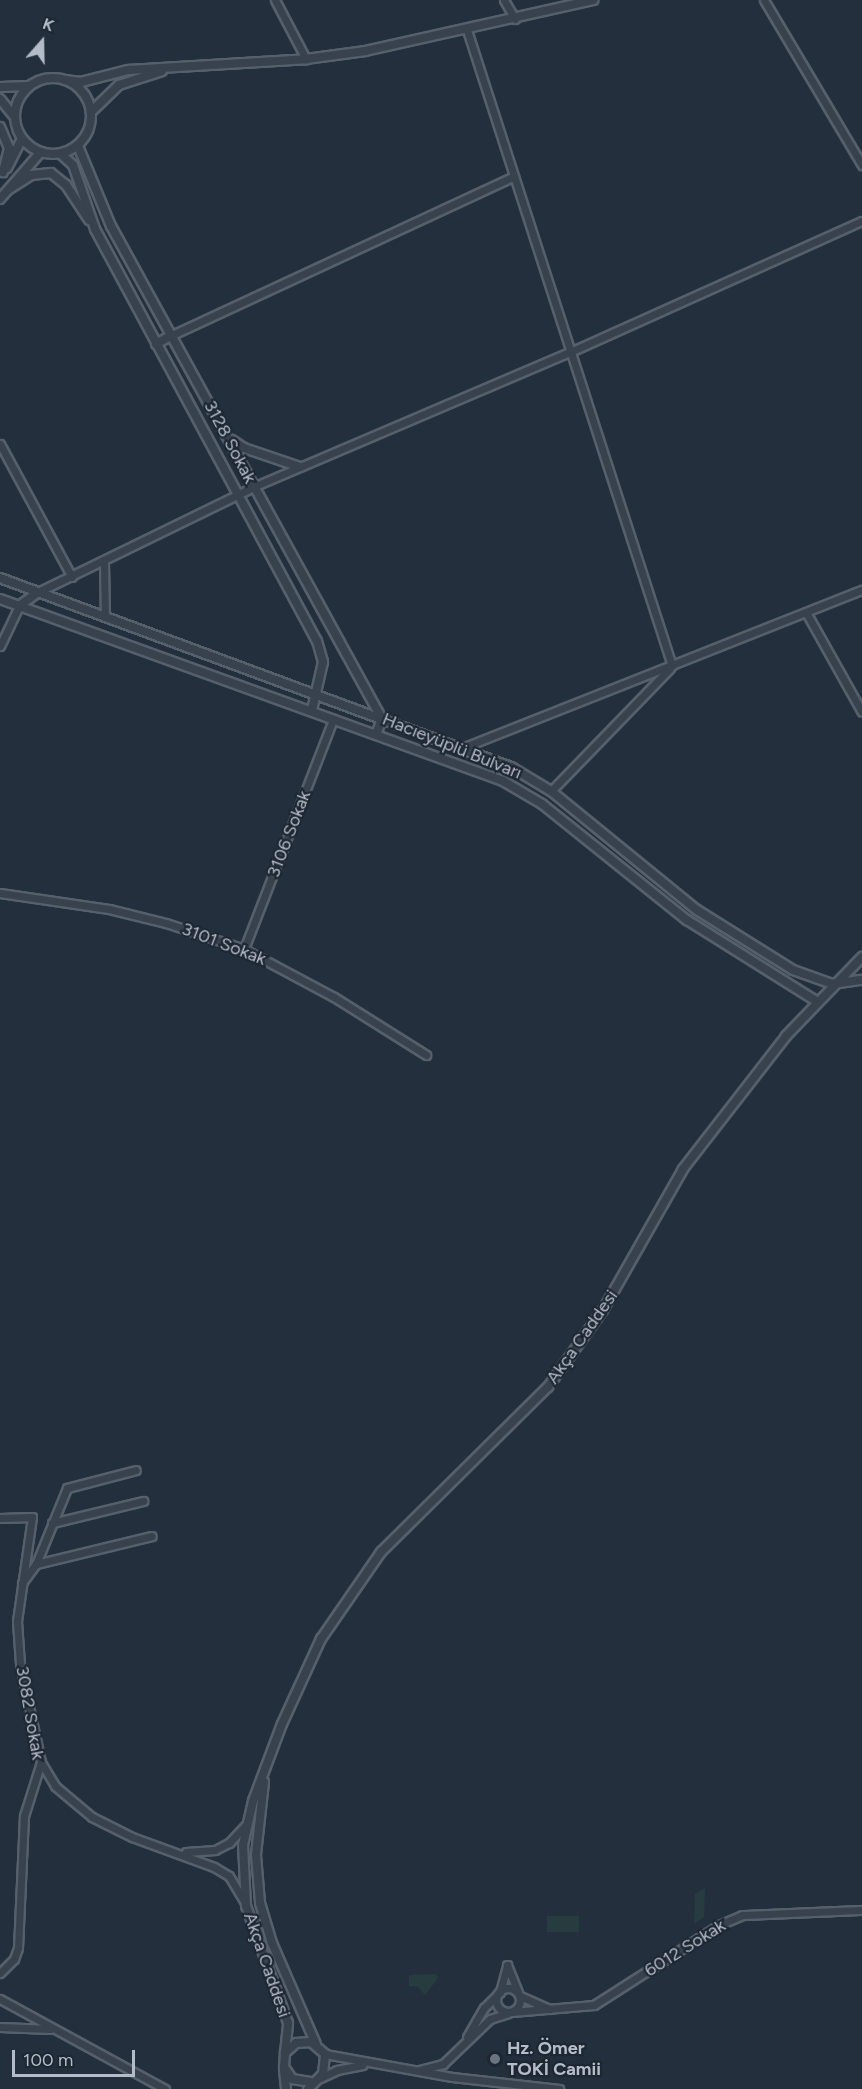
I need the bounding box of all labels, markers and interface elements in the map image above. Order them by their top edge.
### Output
north arrow [12,12,72,72]
text: K [40,14,57,35]
street label: 3128 Sokak [199,397,261,487]
street label: Hacıeyüplü Bulvarı [379,708,525,784]
street label: 3106 Sokak [263,787,315,881]
street label: 3101 Sokak [179,918,269,970]
street label: Akça Caddesi [542,1286,622,1388]
street label: 3082 Sokak [11,1664,49,1762]
street label: Akça Caddesi [239,1910,295,2020]
street label: 6012 Sokak [640,1915,730,1981]
scale bar [15,2038,138,2076]
place label: Hz. Ömer TOKİ Camii [507,2038,601,2080]
text: 100 m [23,2049,73,2071]
marker: Hz. Ömer TOKİ Camii [488,2052,502,2066]

